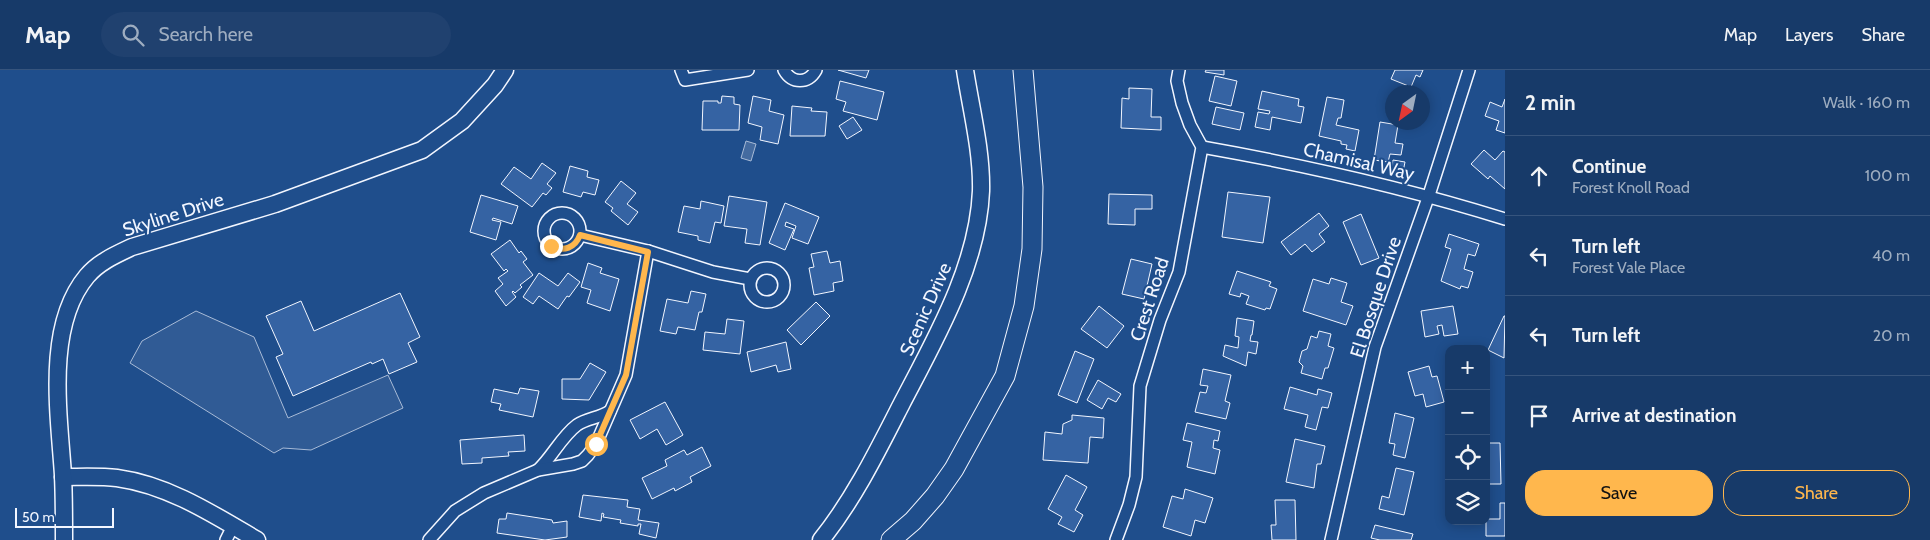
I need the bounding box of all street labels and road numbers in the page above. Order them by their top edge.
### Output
street label: Chamisal Way [1301,138,1417,186]
street label: Skyline Drive [120,187,227,242]
street label: El Bosque Drive [1345,233,1406,361]
street label: Crest Road [1125,254,1174,344]
street label: Scenic Drive [895,259,956,359]

